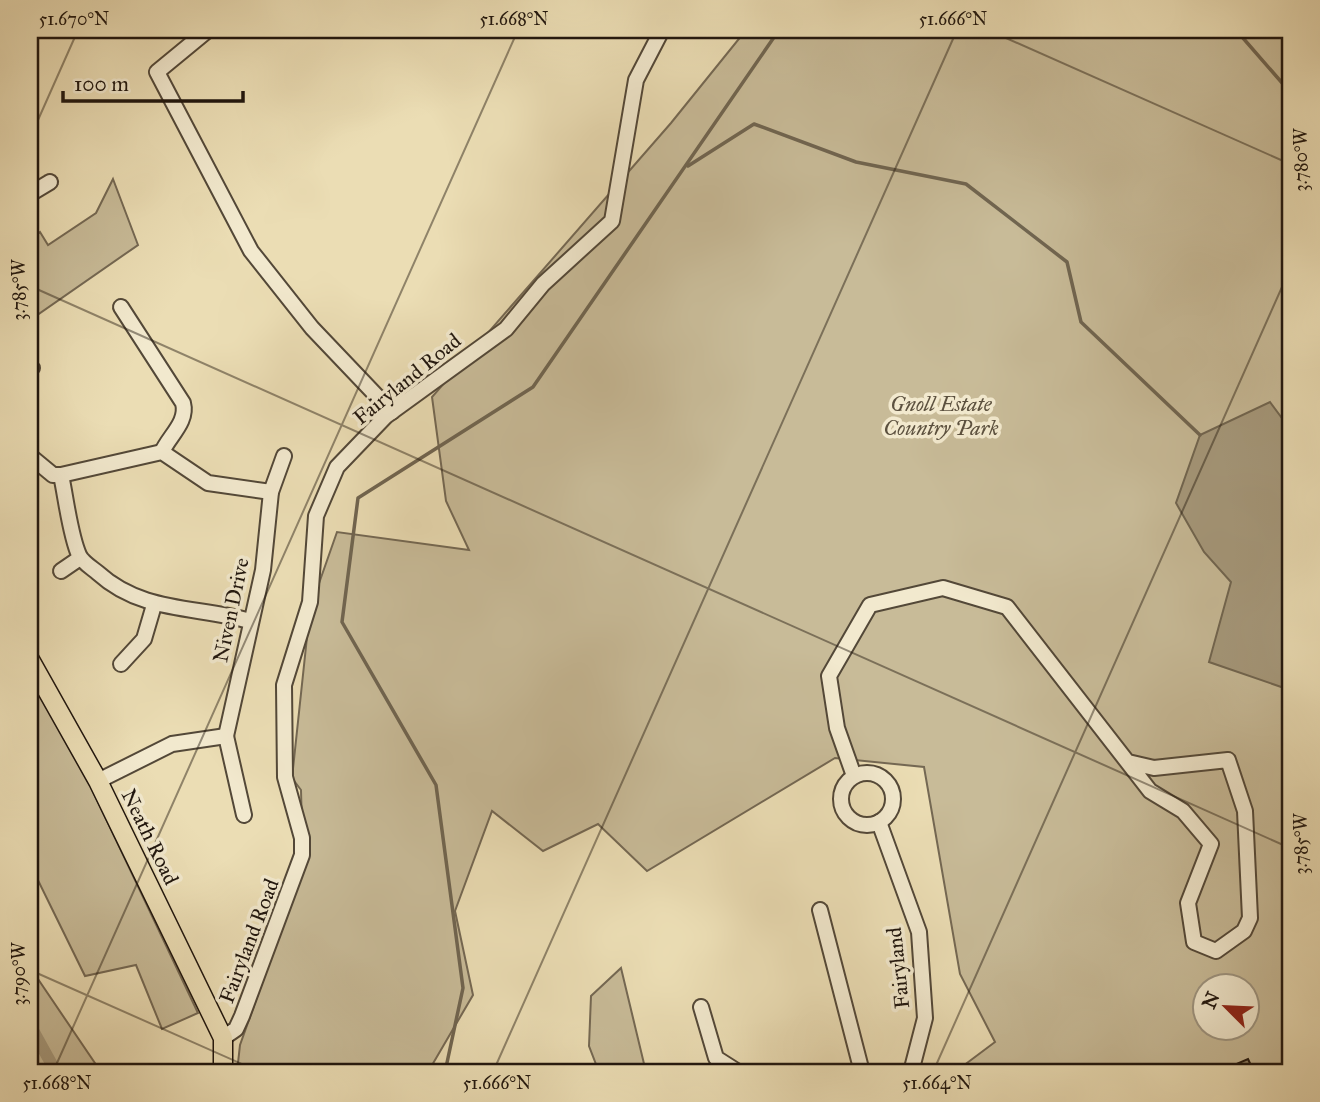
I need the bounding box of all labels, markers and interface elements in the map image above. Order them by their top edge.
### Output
text: 51.670°N [39,8,109,30]
text: 51.668°N [479,8,549,30]
text: 51.666°N [919,8,987,30]
scale bar [63,60,243,104]
text: 100 m [74,71,129,97]
text: 3.780°W [1290,128,1312,192]
text: 3.785°W [8,259,30,321]
street label: Fairyland Road [348,327,467,430]
park label: Gnoll Estate Country Park [883,391,999,441]
street label: Niven Drive [207,555,255,665]
street label: Neath Road [116,785,185,890]
text: 3.785°W [1290,813,1312,875]
street label: Fairyland Road [213,875,285,1007]
street label: Fairyland [881,925,915,1010]
text: 3.790°W [8,941,30,1006]
north arrow [1190,972,1260,1042]
text: N [1197,988,1225,1012]
text: 51.668°N [22,1072,92,1094]
text: 51.666°N [463,1072,531,1094]
text: 51.664°N [902,1072,972,1094]

